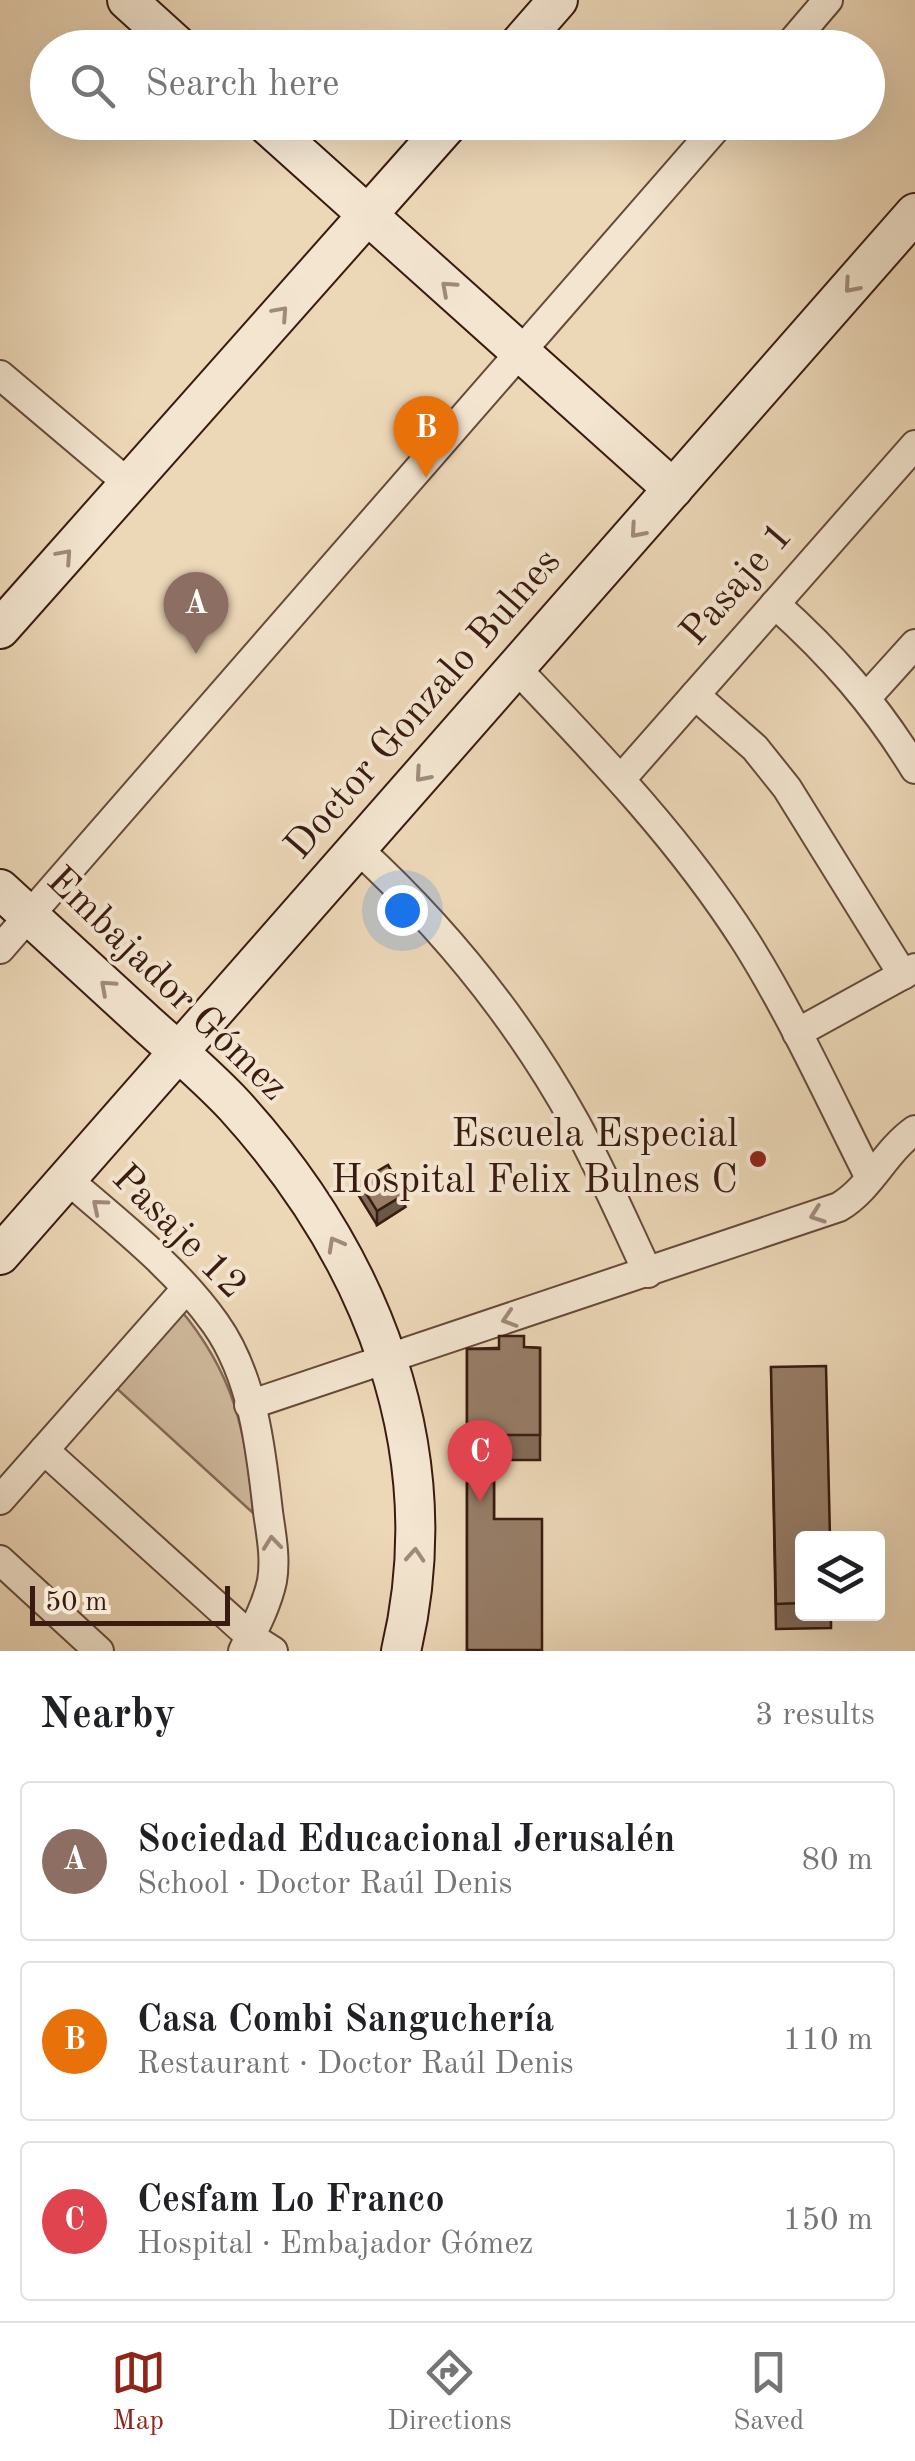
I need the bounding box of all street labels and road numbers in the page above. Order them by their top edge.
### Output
street label: Pasaje 1 [674,516,802,654]
street label: Doctor Gonzalo Bulnes [279,542,569,868]
street label: Embajador Gómez [38,861,294,1109]
street label: Pasaje 12 [103,1158,253,1308]

